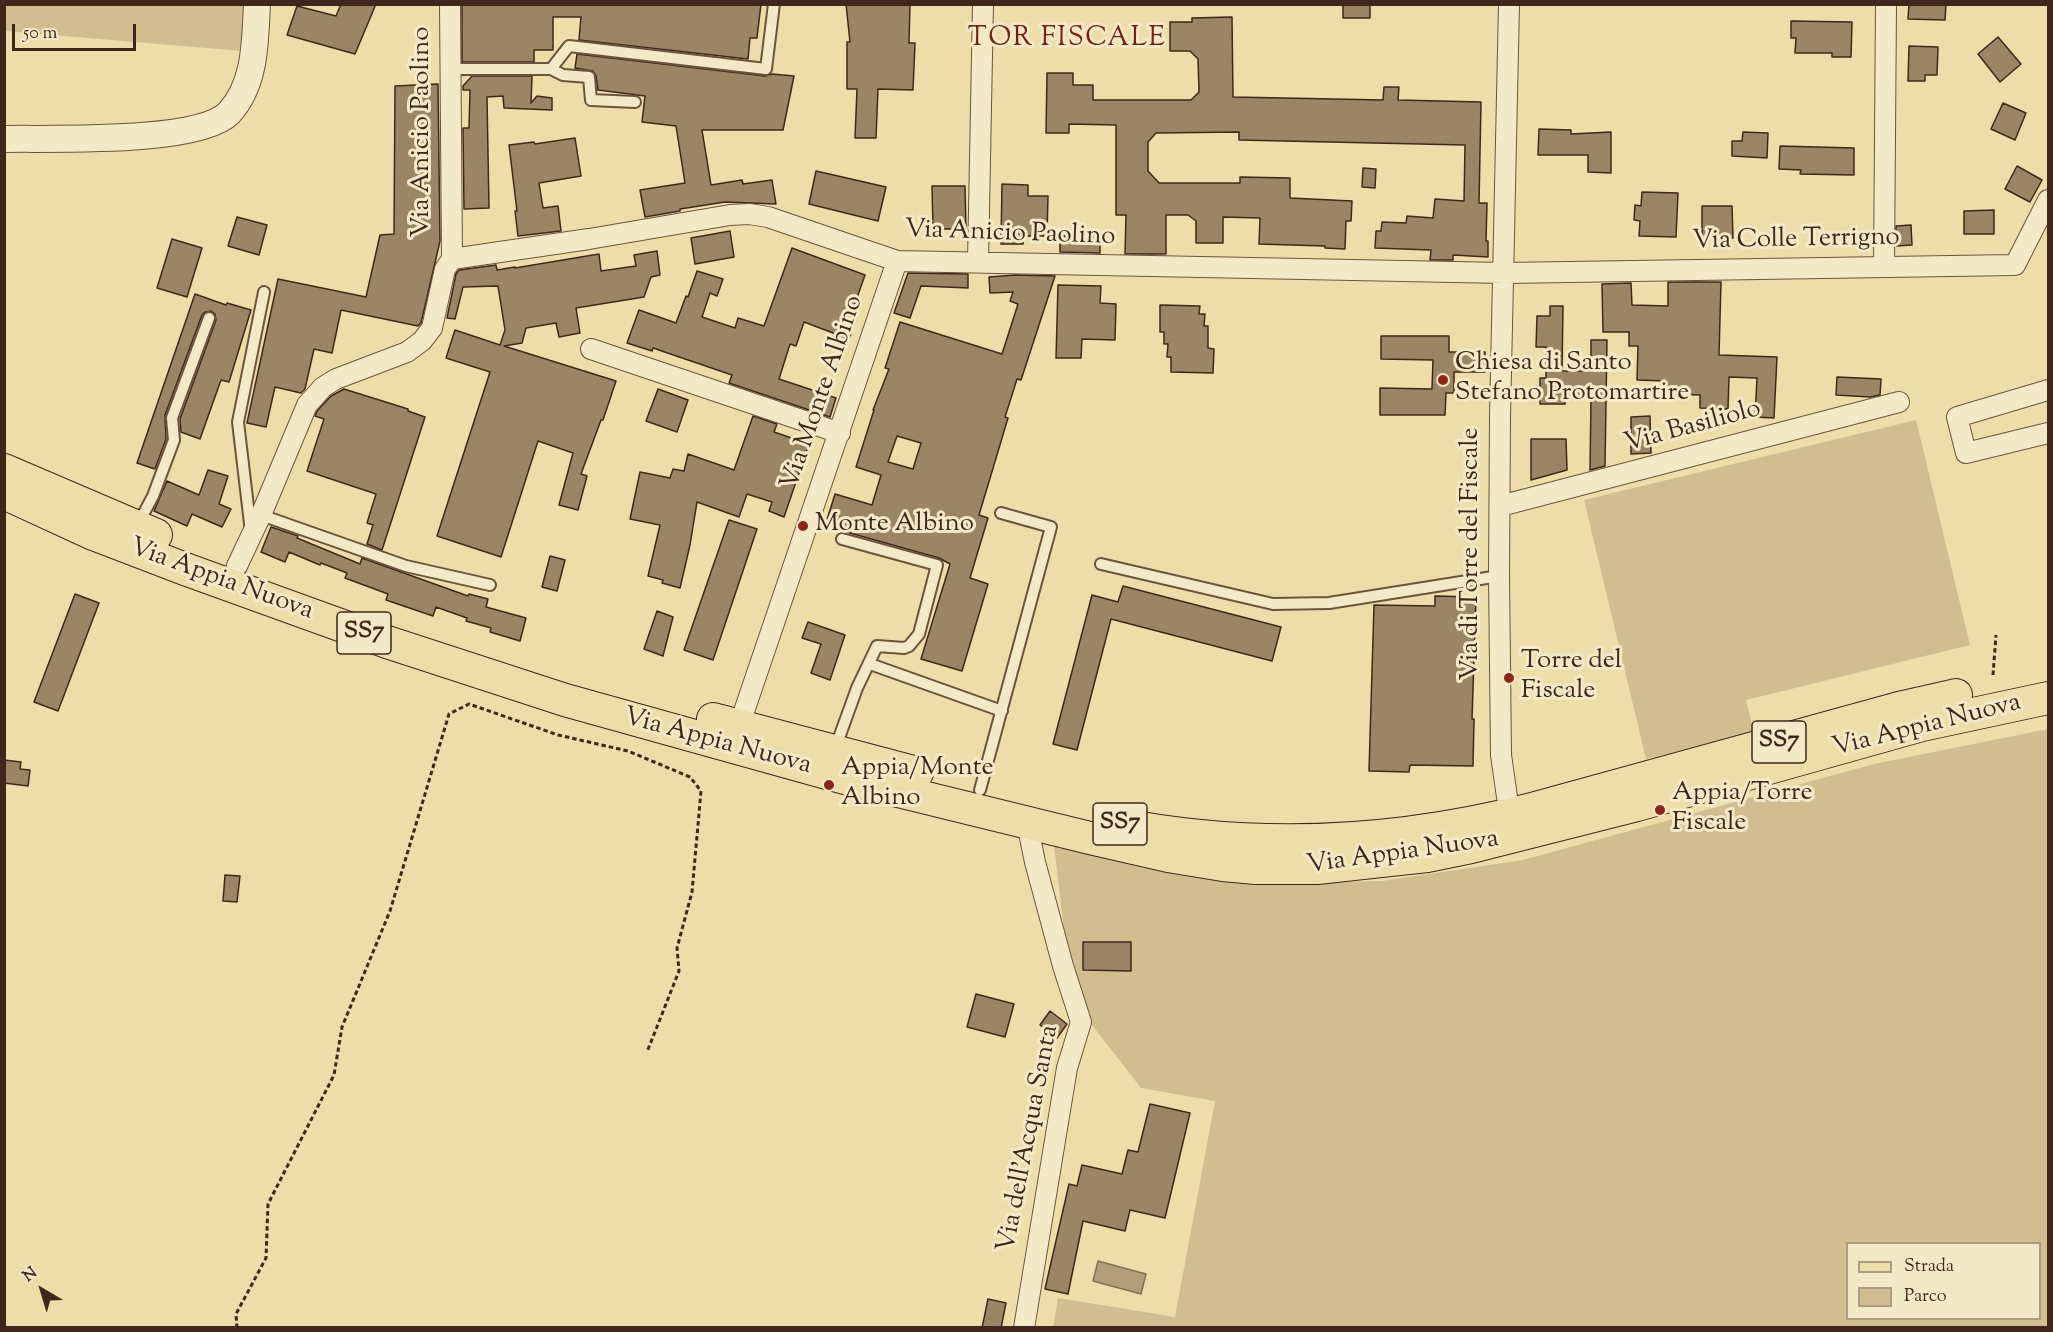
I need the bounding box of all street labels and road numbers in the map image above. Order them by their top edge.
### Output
street label: Via Anicio Paolino [408,27,440,237]
street label: Via Anicio Paolino [904,216,1116,254]
street label: Via Colle Terrigno [1692,224,1900,258]
street label: Via Monte Albino [776,292,872,494]
street label: Via Basiliolo [1621,395,1765,461]
street label: Via di Torre del Fiscale [1457,427,1489,681]
street label: Via Appia Nuova [125,533,317,629]
road number: SS7 [337,612,391,654]
street label: Via Appia Nuova [1829,688,2025,766]
street label: Via Appia Nuova [620,703,814,783]
road number: SS7 [1752,721,1806,763]
road number: SS7 [1093,803,1147,845]
street label: Via Appia Nuova [1305,825,1501,883]
street label: Via dell'Acqua Santa [993,1023,1067,1255]

